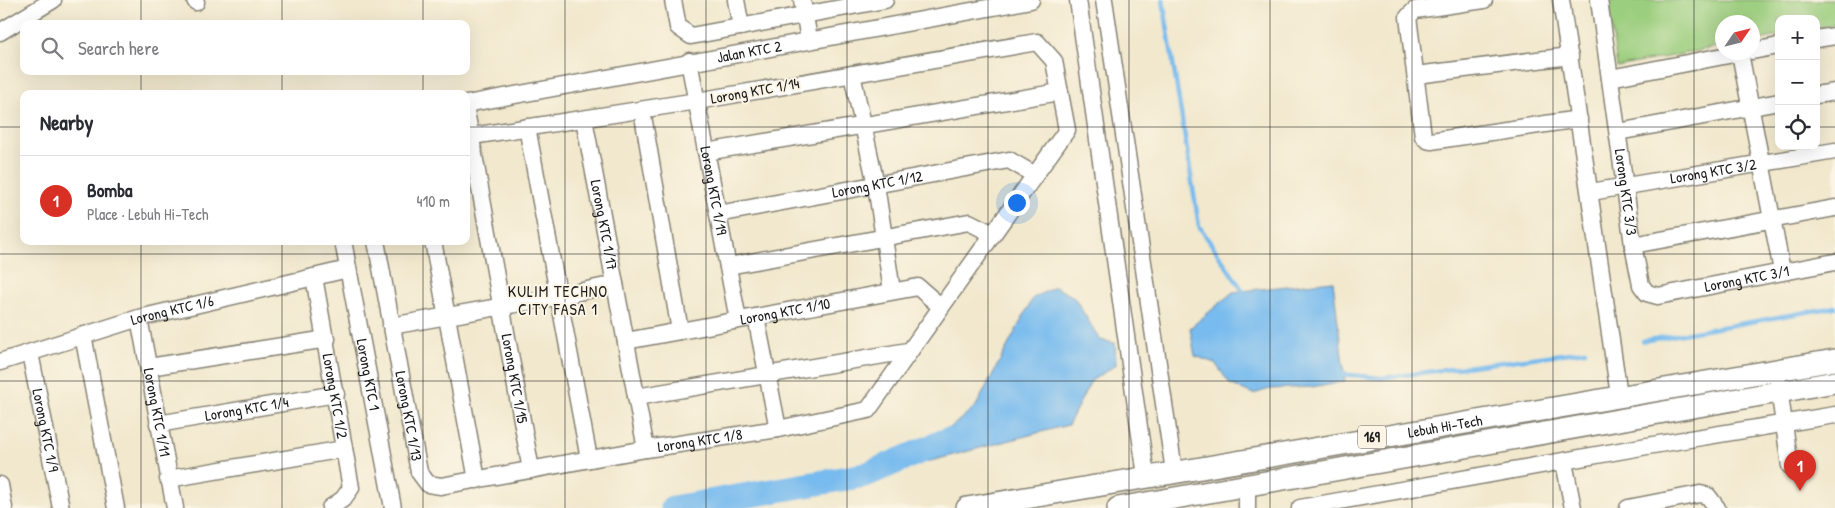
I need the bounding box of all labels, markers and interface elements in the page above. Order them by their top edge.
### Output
north arrow [1715,15,1760,60]
map controls [1775,15,1820,150]
button: + [1775,15,1820,60]
search box [20,20,470,75]
icon: search [38,34,66,62]
text: Search here [78,35,159,61]
street label: Jalan KTC 2 [715,35,783,68]
button: − [1775,60,1820,105]
street label: Lorong KTC 1/14 [709,72,801,109]
button: locate [1775,105,1820,150]
text: Nearby [40,108,93,137]
street label: Lorong KTC 1/19 [695,145,733,237]
street label: Lorong KTC 3/3 [1610,148,1643,237]
street label: Lorong KTC 3/2 [1669,153,1758,189]
street label: Lorong KTC 1/12 [830,165,924,203]
text: Bomba [87,177,133,203]
street label: Lorong KTC 1/17 [586,178,623,272]
text: 1 [53,190,59,212]
text: 410 m [416,190,450,212]
your location [1004,190,1030,216]
text: Place · Lebuh Hi-Tech [87,203,208,225]
street label: Lorong KTC 3/1 [1703,260,1791,297]
district label: KULIM TECHNO CITY FASA 1 [508,280,608,320]
street label: Lorong KTC 1/6 [128,290,216,330]
street label: Lorong KTC 1/10 [739,292,832,330]
street label: Lorong KTC 1/15 [497,332,533,426]
street label: Lorong KTC 1 [352,337,386,412]
street label: Lorong KTC 1/2 [318,352,353,440]
street label: Lorong KTC 1/11 [139,366,176,458]
street label: Lorong KTC 1/13 [390,369,428,463]
street label: Lorong KTC 1/9 [27,387,65,474]
street label: Lorong KTC 1/4 [203,391,290,426]
street label: Lebuh Hi-Tech [1406,409,1484,443]
street label: Lorong KTC 1/8 [656,424,744,457]
road number: 169 [1358,426,1386,448]
pin: 1 [1784,450,1816,491]

